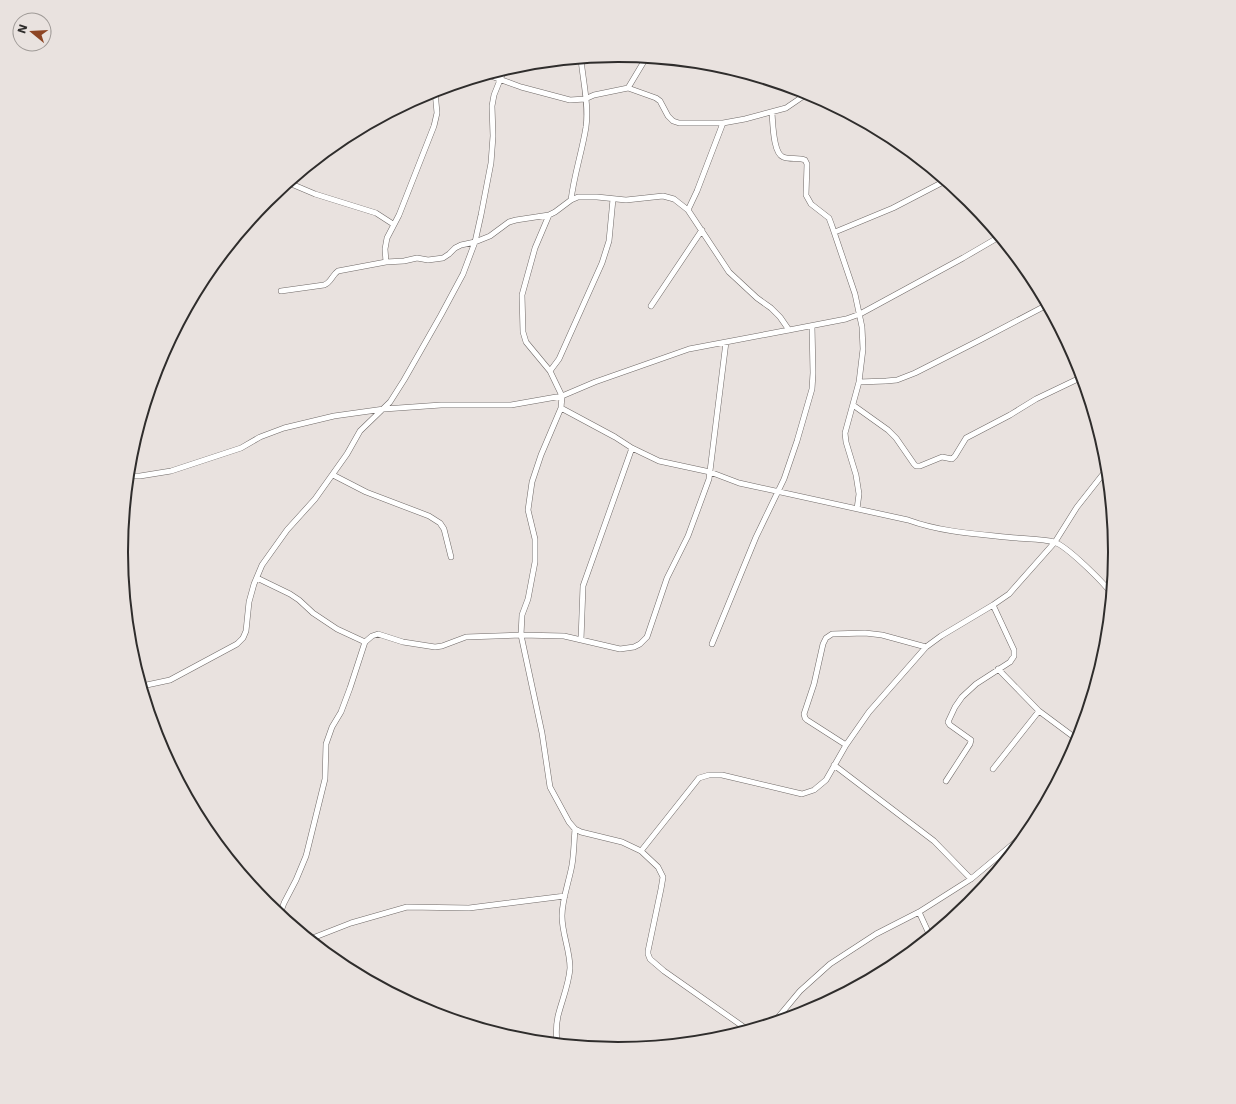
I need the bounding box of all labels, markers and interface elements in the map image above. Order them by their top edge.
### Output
north arrow [12,12,52,52]
text: N [15,23,31,35]

